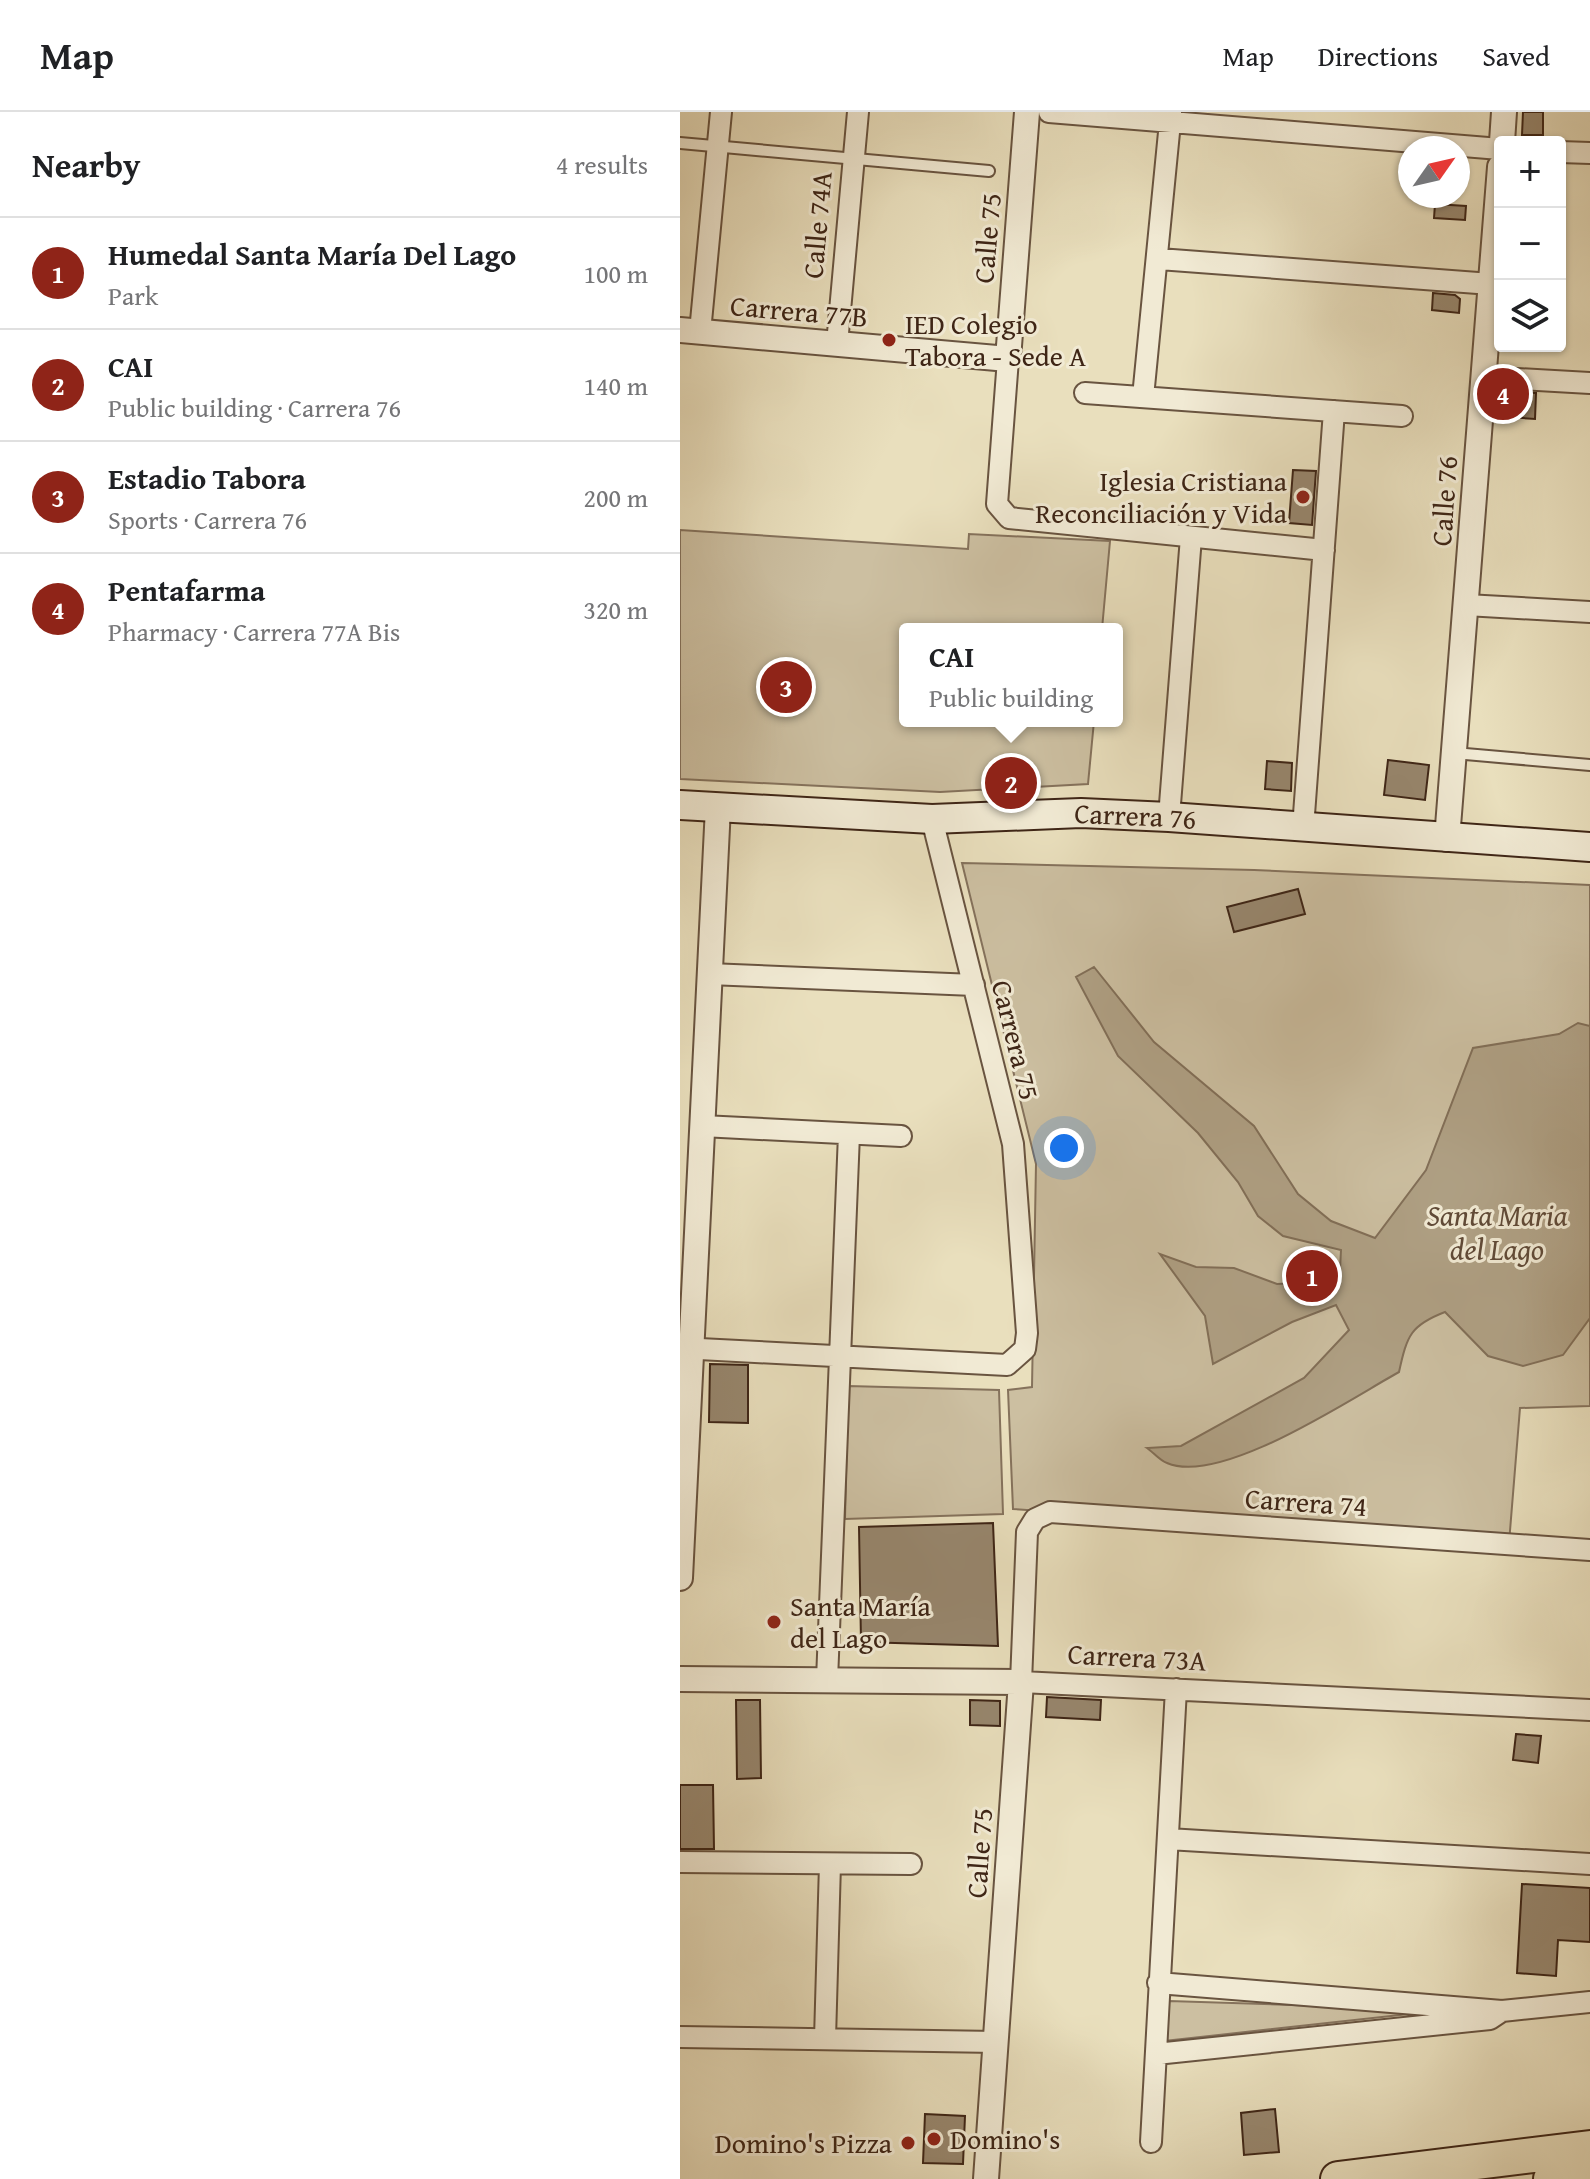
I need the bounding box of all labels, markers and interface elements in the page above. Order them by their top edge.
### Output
text: Map [40,27,114,83]
text: Map [1222,35,1274,76]
text: Directions [1318,35,1438,76]
text: Saved [1482,35,1550,76]
north arrow [1398,136,1470,208]
map controls [1494,136,1566,352]
button: + [1494,136,1566,208]
text: Nearby [32,140,141,189]
text: 4 results [556,145,648,184]
street label: Calle 74A [791,170,842,280]
street label: Calle 75 [962,191,1011,285]
button: − [1494,208,1566,280]
text: Humedal Santa María Del Lago [108,232,516,276]
text: 1 [51,254,65,293]
text: 100 m [583,254,648,293]
text: Park [108,276,158,315]
button: layers [1494,280,1566,352]
street label: Carrera 77B [729,284,869,337]
place label: IED Colegio Tabora - Sede A [905,303,1086,376]
marker: IED Colegio Tabora - Sede A [880,331,898,349]
text: CAI [108,344,153,388]
pin: 4 [1477,364,1529,424]
text: 2 [51,366,65,405]
text: 140 m [583,366,648,405]
text: Public building · Carrera 76 [108,388,401,427]
street label: Calle 76 [1420,454,1467,548]
text: Estadio Tabora [108,456,306,500]
place label: Iglesia Cristiana Reconciliación y Vida [1035,460,1288,533]
text: 3 [51,478,65,517]
text: 200 m [583,478,648,517]
marker: Iglesia Cristiana Reconciliación y Vida [1294,488,1312,506]
text: Sports · Carrera 76 [108,500,307,539]
text: Pentafarma [108,568,265,612]
text: 4 [51,590,65,629]
text: 320 m [583,590,648,629]
text: Pharmacy · Carrera 77A Bis [108,612,400,651]
popup [899,623,1123,727]
text: CAI [929,634,974,678]
pin: 3 [760,657,812,717]
text: Public building [929,678,1093,717]
pin: 2 [985,753,1037,813]
street label: Carrera 76 [1074,792,1198,839]
street label: Carrera 75 [982,976,1051,1104]
your location [1044,1128,1084,1168]
water label: Santa Maria del Lago [1427,1193,1568,1271]
pin: 1 [1286,1246,1338,1306]
street label: Carrera 74 [1244,1477,1368,1526]
place label: Santa María del Lago [790,1585,932,1658]
marker: Santa María del Lago [765,1613,783,1631]
street label: Carrera 73A [1067,1632,1207,1681]
street label: Calle 75 [955,1806,1002,1900]
place label: Domino's [950,2118,1060,2159]
place label: Domino's Pizza [715,2122,893,2163]
marker: Domino's [925,2130,943,2148]
marker: Domino's Pizza [899,2134,917,2152]

